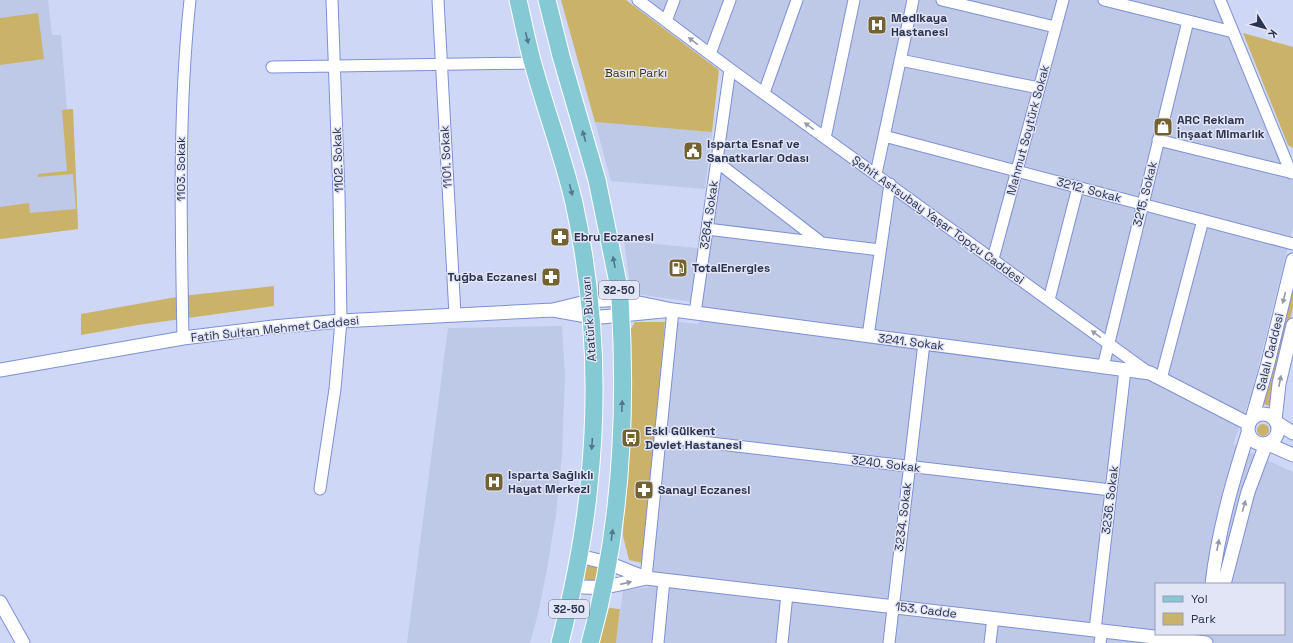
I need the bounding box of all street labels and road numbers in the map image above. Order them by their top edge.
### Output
street label: Mahmut Soytürk Sokak [1003,63,1053,197]
street label: 1101. Sokak [436,125,456,189]
street label: 1102. Sokak [329,127,347,193]
street label: 1103. Sokak [173,136,189,202]
street label: Şehit Astsubay Yaşar Topçu Caddesi [849,152,1027,288]
street label: 3215. Sokak [1129,159,1161,228]
street label: 3212. Sokak [1055,174,1124,207]
street label: 3264. Sokak [696,179,722,251]
street label: Atatürk Bulvarı [578,276,600,362]
road number: 32-50 [599,281,639,299]
street label: Fatih Sultan Mehmet Caddesi [190,312,360,346]
street label: Salalı Caddesi [1253,312,1287,392]
street label: 3241. Sokak [877,330,946,354]
street label: 3240. Sokak [851,452,922,476]
street label: 3236. Sokak [1098,464,1122,535]
street label: 3234. Sokak [891,481,915,552]
street label: 153. Cadde [894,598,958,622]
road number: 32-50 [549,600,589,618]

